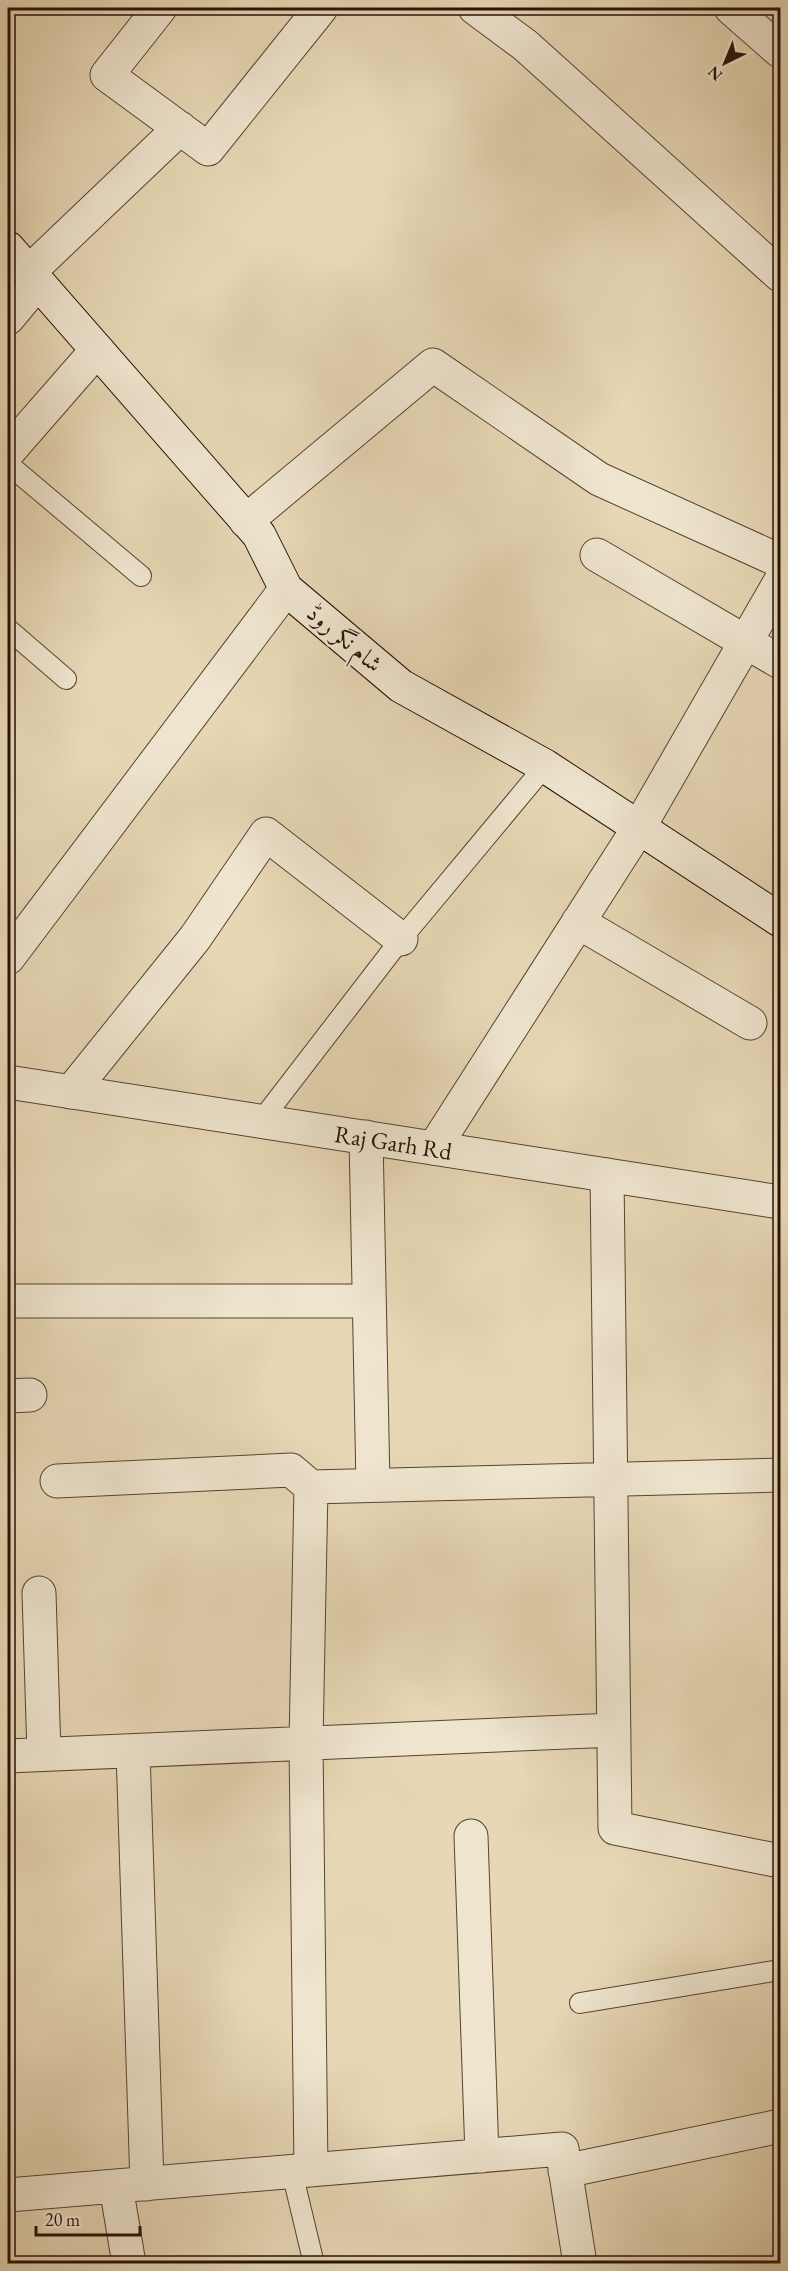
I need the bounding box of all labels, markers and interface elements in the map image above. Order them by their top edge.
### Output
north arrow [695,33,755,93]
text: N [703,61,727,86]
street label: شام نگر روڈ [297,597,389,683]
street label: Raj Garh Rd [333,1118,455,1166]
scale bar [36,2199,140,2237]
text: 20 m [45,2208,80,2231]

